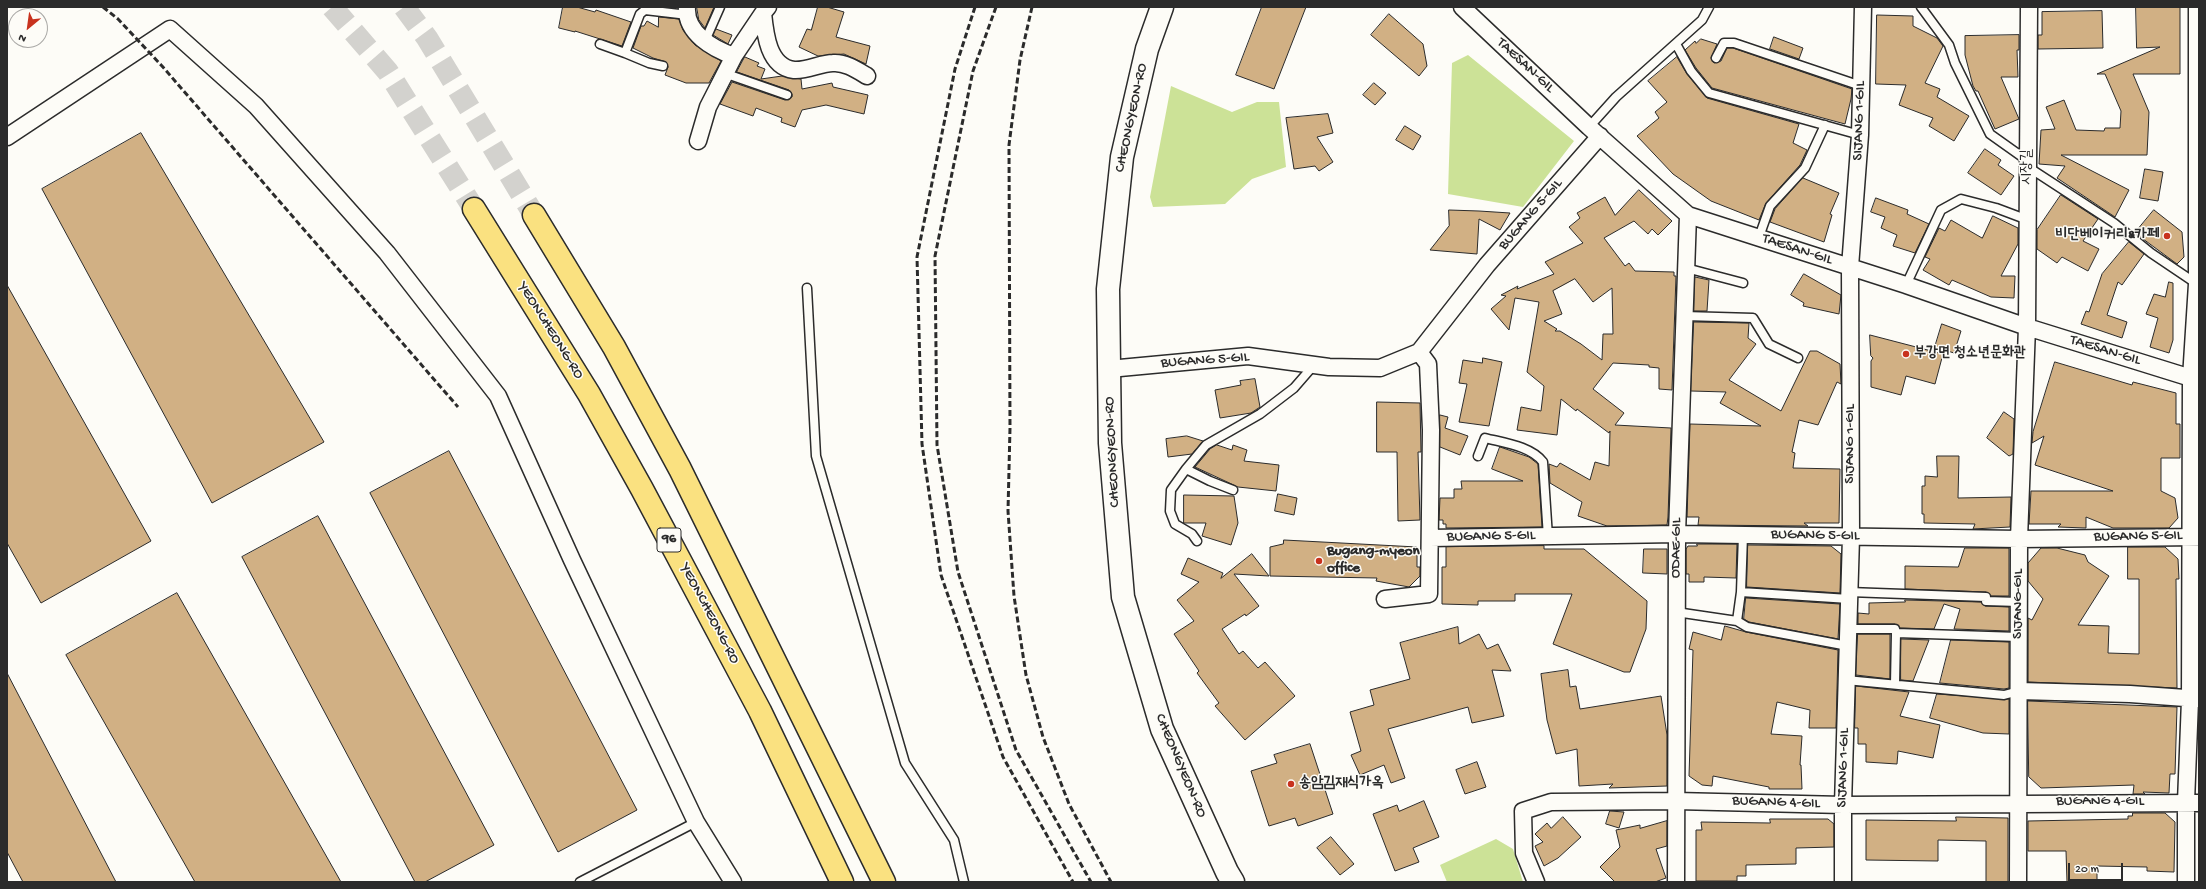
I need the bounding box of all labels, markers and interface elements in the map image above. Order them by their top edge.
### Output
north arrow [8,8,48,48]
text: N [17,31,29,45]
street label: TAESAN-GIL [1492,35,1558,97]
street label: CHEONGYEON-RO [1112,62,1152,174]
street label: SIJANG 1-GIL [1850,81,1870,161]
street label: 시장길 [2019,149,2037,185]
street label: BUGANG 5-GIL [1495,176,1567,254]
place label: 비단베이커리&카페 [2056,227,2159,245]
street label: TAESAN-GIL [1760,230,1834,270]
marker: 비단베이커리&카페 [2162,231,2172,241]
street label: YEONCHEONG-RO [513,279,587,383]
street label: TAESAN-GIL [2068,332,2142,370]
place label: 부강면 청소년문화관 [1914,345,2026,363]
street label: BUGANG 5-GIL [1160,349,1250,373]
marker: 부강면 청소년문화관 [1901,349,1911,359]
street label: CHEONGYEON-RO [1101,396,1125,508]
street label: SIJANG 1-GIL [1842,404,1860,484]
street label: ODAE-GIL [1667,518,1687,578]
street label: BUGANG 5-GIL [1771,526,1859,546]
street label: BUGANG 5-GIL [1447,527,1535,547]
street label: BUGANG 5-GIL [2094,527,2182,547]
road number: 96 [657,528,681,552]
place label: Bugang-myeon office [1327,543,1420,578]
marker: Bugang-myeon office [1314,556,1324,566]
street label: YEONCHEONG-RO [675,561,743,667]
street label: SIJANG-GIL [2010,569,2028,639]
street label: CHEONGYEON-RO [1150,711,1210,821]
street label: SIJANG 1-GIL [1834,728,1854,808]
place label: 송암김재식가옥 [1299,775,1383,793]
marker: 송암김재식가옥 [1286,779,1296,789]
street label: BUGANG 4-GIL [1732,792,1820,814]
street label: BUGANG 4-GIL [2056,793,2144,811]
scale bar [2070,855,2125,881]
text: 20 m [2075,863,2099,877]

